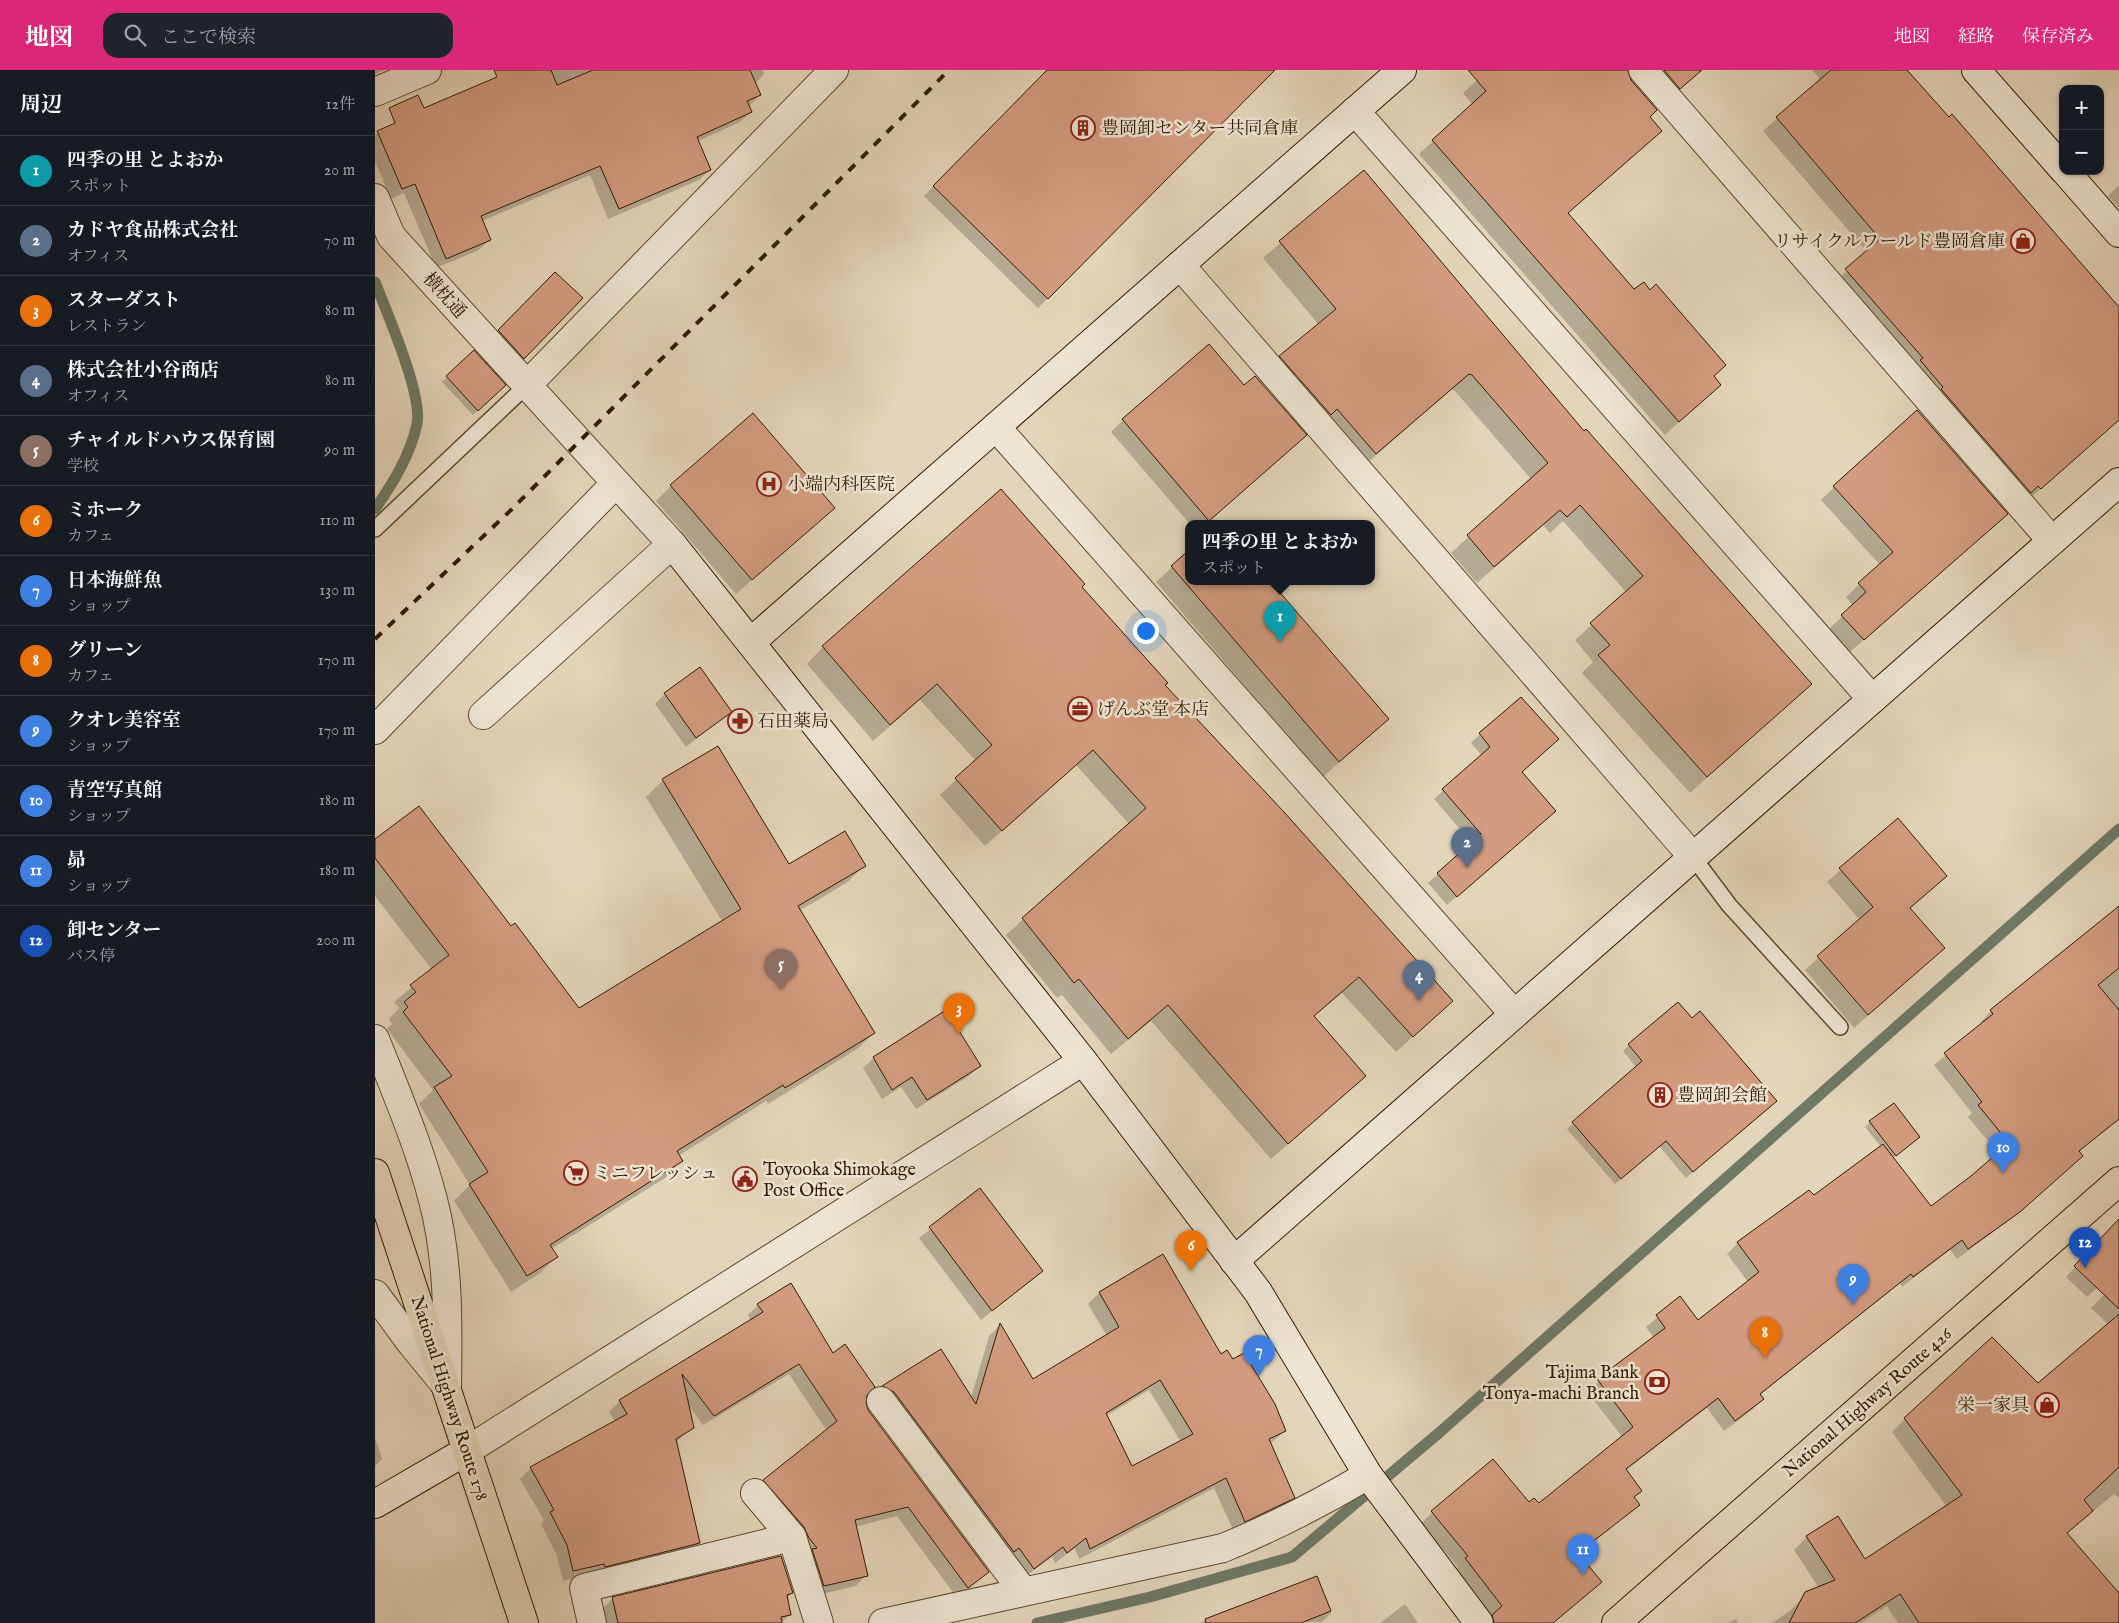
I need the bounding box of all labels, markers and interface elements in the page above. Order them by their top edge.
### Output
search box [103,13,453,58]
icon: search [121,21,149,49]
text: 地図 [25,23,73,54]
text: ここで検索 [161,26,256,50]
text: 地図 [1894,26,1930,49]
text: 経路 [1958,26,1994,49]
text: 保存済み [2022,26,2094,49]
map controls [2059,85,2104,175]
button: + [2059,85,2104,130]
text: 周辺 [20,92,62,119]
text: 12件 [326,95,355,115]
building icon: 豊岡卸センター共同倉庫 [1070,115,1096,141]
place label: 豊岡卸センター共同倉庫 [1101,118,1298,141]
button: − [2059,130,2104,175]
text: 四季の里 とよおか [67,149,223,173]
text: 1 [33,161,39,181]
text: 20 m [324,161,355,181]
text: スポット [67,177,131,197]
text: カドヤ食品株式会社 [67,219,238,243]
shop icon: リサイクルワールド豊岡倉庫 [2010,228,2036,254]
text: 2 [32,231,40,251]
text: 70 m [324,231,355,251]
place label: リサイクルワールド豊岡倉庫 [1774,231,2005,254]
text: オフィス [67,247,129,267]
street label: 横枕通 [417,268,470,324]
text: スターダスト [67,289,181,313]
text: 3 [33,301,39,321]
text: 80 m [325,301,355,321]
text: レストラン [67,317,147,337]
text: 株式会社小谷商店 [67,359,219,383]
text: 4 [32,371,40,391]
text: 80 m [325,371,355,391]
text: オフィス [67,387,129,407]
text: チャイルドハウス保育園 [67,429,274,453]
text: 5 [33,441,39,461]
text: 90 m [324,441,355,461]
text: 学校 [67,457,99,477]
hospital icon: 小端内科医院 [756,471,782,497]
place label: 小端内科医院 [787,474,895,497]
text: ミホーク [67,499,143,523]
text: 6 [33,511,39,531]
text: 110 m [319,511,355,531]
popup [1185,520,1375,585]
text: カフェ [67,527,114,547]
text: 四季の里 とよおか [1202,531,1358,555]
text: スポット [1202,559,1266,579]
text: 日本海鮮魚 [67,569,162,593]
text: 7 [32,581,40,601]
text: 130 m [319,581,355,601]
text: ショップ [67,597,131,617]
pin: 1 [1264,601,1296,642]
your location [1133,618,1159,644]
text: グリーン [67,639,143,663]
text: 8 [33,651,39,671]
text: 170 m [318,651,355,671]
text: カフェ [67,667,114,687]
office icon: げんぶ堂 本店 [1067,696,1093,722]
place label: げんぶ堂 本店 [1097,699,1209,722]
pharmacy icon: 石田薬局 [727,708,753,734]
text: クオレ美容室 [67,709,181,733]
place label: 石田薬局 [757,711,829,734]
text: 9 [33,721,39,741]
text: 170 m [318,721,355,741]
text: ショップ [67,737,131,757]
text: 青空写真館 [67,779,162,803]
text: 10 [29,791,43,811]
text: 180 m [319,791,355,811]
text: ショップ [67,807,131,827]
pin: 2 [1451,827,1483,868]
text: 昴 [67,849,86,873]
text: 11 [30,861,42,881]
text: 180 m [319,861,355,881]
text: ショップ [67,877,131,897]
text: 卸センター [67,919,161,943]
text: 12 [29,931,43,951]
text: 200 m [316,931,355,951]
text: バス停 [67,947,115,967]
pin: 5 [765,949,797,990]
pin: 4 [1403,960,1435,1001]
pin: 3 [943,993,975,1034]
building icon: 豊岡卸会館 [1647,1082,1673,1108]
place label: 豊岡卸会館 [1677,1085,1767,1108]
pin: 10 [1987,1132,2019,1173]
place label: Toyooka Shimokage Post Office [763,1159,916,1203]
supermarket icon: ミニフレッシュ [563,1160,589,1186]
place label: ミニフレッシュ [593,1163,718,1186]
public building icon: Toyooka Shimokage Post Office [732,1166,758,1192]
pin: 12 [2069,1227,2101,1268]
pin: 6 [1175,1230,1207,1271]
pin: 9 [1837,1264,1869,1305]
street label: National Highway Route 178 [405,1293,493,1504]
pin: 8 [1749,1317,1781,1358]
street label: National Highway Route 426 [1779,1323,1958,1483]
pin: 7 [1243,1335,1275,1376]
place label: Tajima Bank Tonya-machi Branch [1483,1362,1639,1406]
bank icon: Tajima Bank Tonya-machi Branch [1644,1369,1670,1395]
shop icon: 栄一家具 [2034,1392,2060,1418]
place label: 栄一家具 [1957,1395,2029,1418]
pin: 11 [1567,1534,1599,1575]

